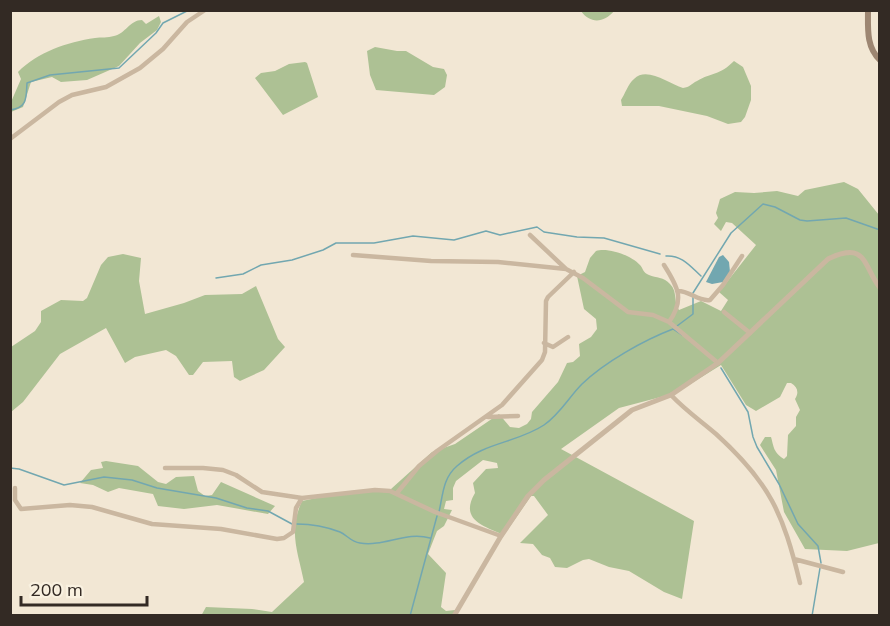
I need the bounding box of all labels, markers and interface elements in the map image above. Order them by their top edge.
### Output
scale bar [21,569,147,607]
text: 200 m [30,578,83,601]

